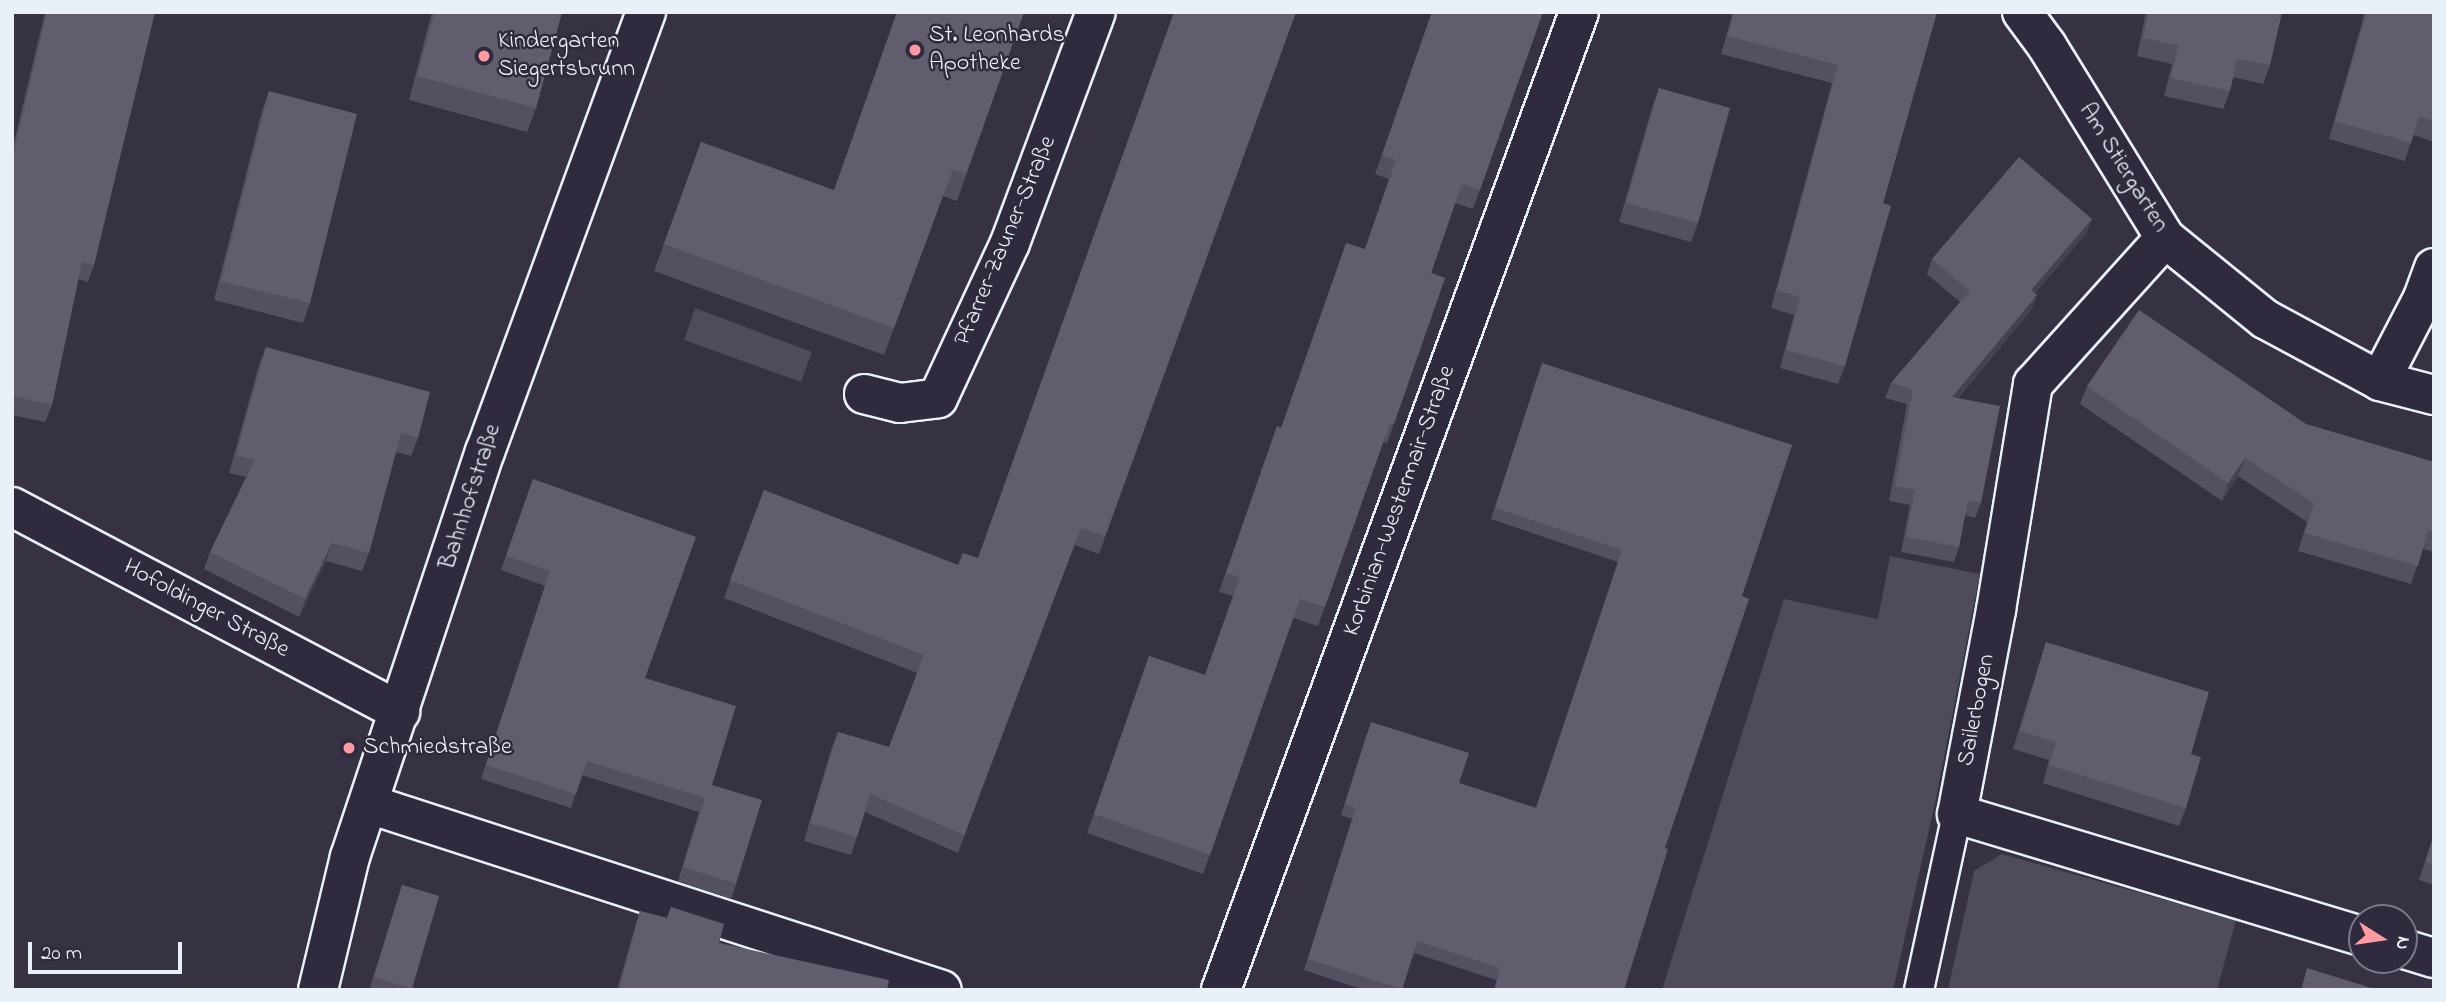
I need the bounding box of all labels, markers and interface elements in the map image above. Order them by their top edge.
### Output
place label: St. Leonhards Apotheke [929,22,1065,78]
place label: Kindergarten Siegertsbrunn [498,28,635,84]
marker: St. Leonhards Apotheke [907,42,923,58]
marker: Kindergarten Siegertsbrunn [476,48,492,64]
street label: Am Stiergarten [2072,98,2174,238]
street label: Pfarrer-Zauner-Straße [949,132,1063,350]
street label: Korbinian-Westermair-Straße [1338,362,1462,640]
street label: Bahnhofstraße [434,421,508,573]
street label: Hofoldinger Straße [118,553,294,665]
street label: Sailerbogen [1952,652,2002,768]
place label: Schmiedstraße [363,734,512,762]
marker: Schmiedstraße [341,740,357,756]
north arrow [2348,904,2418,974]
scale bar [32,928,186,972]
text: N [2388,934,2417,952]
text: 20 m [41,939,82,969]

